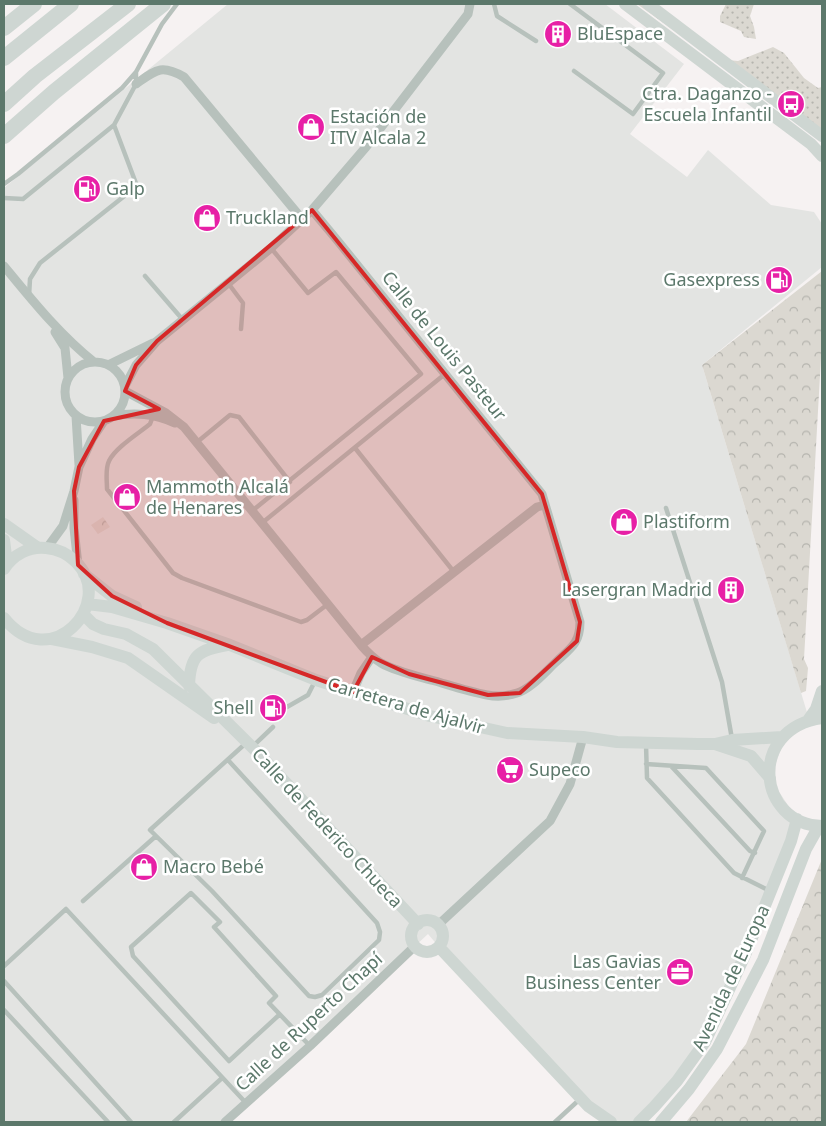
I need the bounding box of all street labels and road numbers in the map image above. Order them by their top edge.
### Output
street label: Calle de Louis Pasteur [377,266,513,426]
street label: Carretera de Ajalvir [325,671,488,739]
street label: Calle de Federico Chueca [247,742,408,913]
street label: Avenida de Europa [686,901,774,1055]
street label: Calle de Ruperto Chapí [230,946,387,1096]

